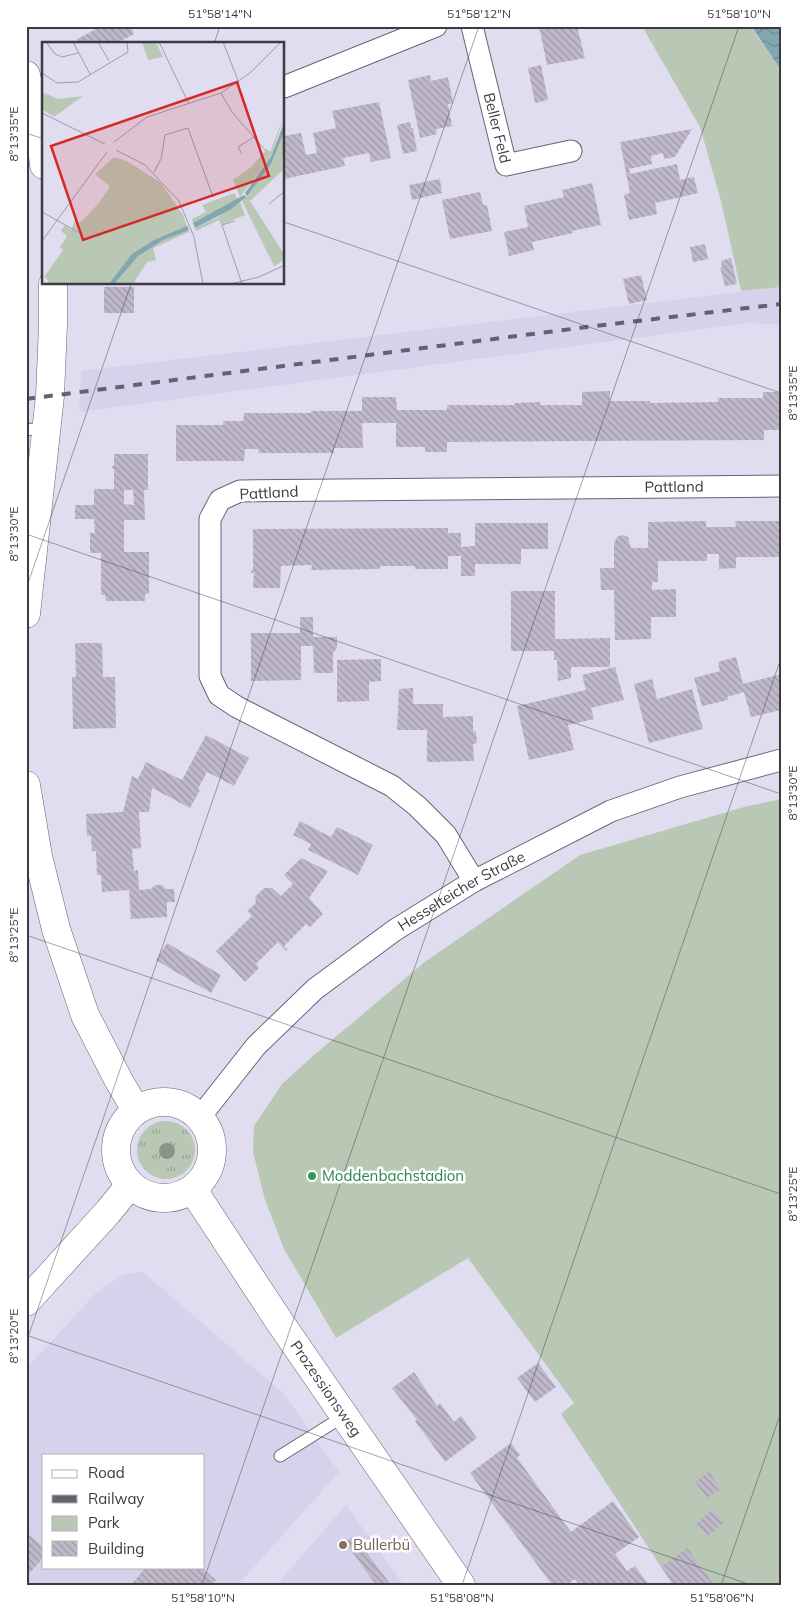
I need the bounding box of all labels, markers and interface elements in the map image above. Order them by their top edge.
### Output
text: 51°58'14"N [188,6,252,21]
text: 51°58'12"N [447,6,511,21]
text: 51°58'10"N [707,6,771,21]
inset map [42,42,285,285]
street label: Beller Feld [480,91,515,165]
text: 8°13'35"E [6,107,21,161]
text: 8°13'35"E [785,366,800,420]
street label: Pattland [644,477,704,496]
street label: Pattland [239,481,299,504]
text: 8°13'30"E [6,507,21,561]
text: 8°13'30"E [785,766,800,820]
street label: Hesselteicher Straße [394,847,528,935]
text: 8°13'25"E [6,908,21,962]
place label: Moddenbachstadion [322,1166,464,1185]
text: 8°13'25"E [785,1167,800,1221]
marker: Moddenbachstadion [306,1170,318,1182]
text: 8°13'20"E [6,1309,21,1363]
street label: Prozessionsweg [286,1337,366,1440]
legend [42,1454,205,1568]
text: Road [88,1463,125,1482]
text: Railway [88,1489,144,1508]
text: Park [88,1513,120,1532]
place label: Bullerbü [353,1535,410,1554]
text: Building [88,1539,144,1558]
marker: Bullerbü [337,1539,349,1551]
text: 51°58'10"N [171,1590,235,1605]
text: 51°58'08"N [430,1590,494,1605]
text: 51°58'06"N [690,1590,754,1605]

